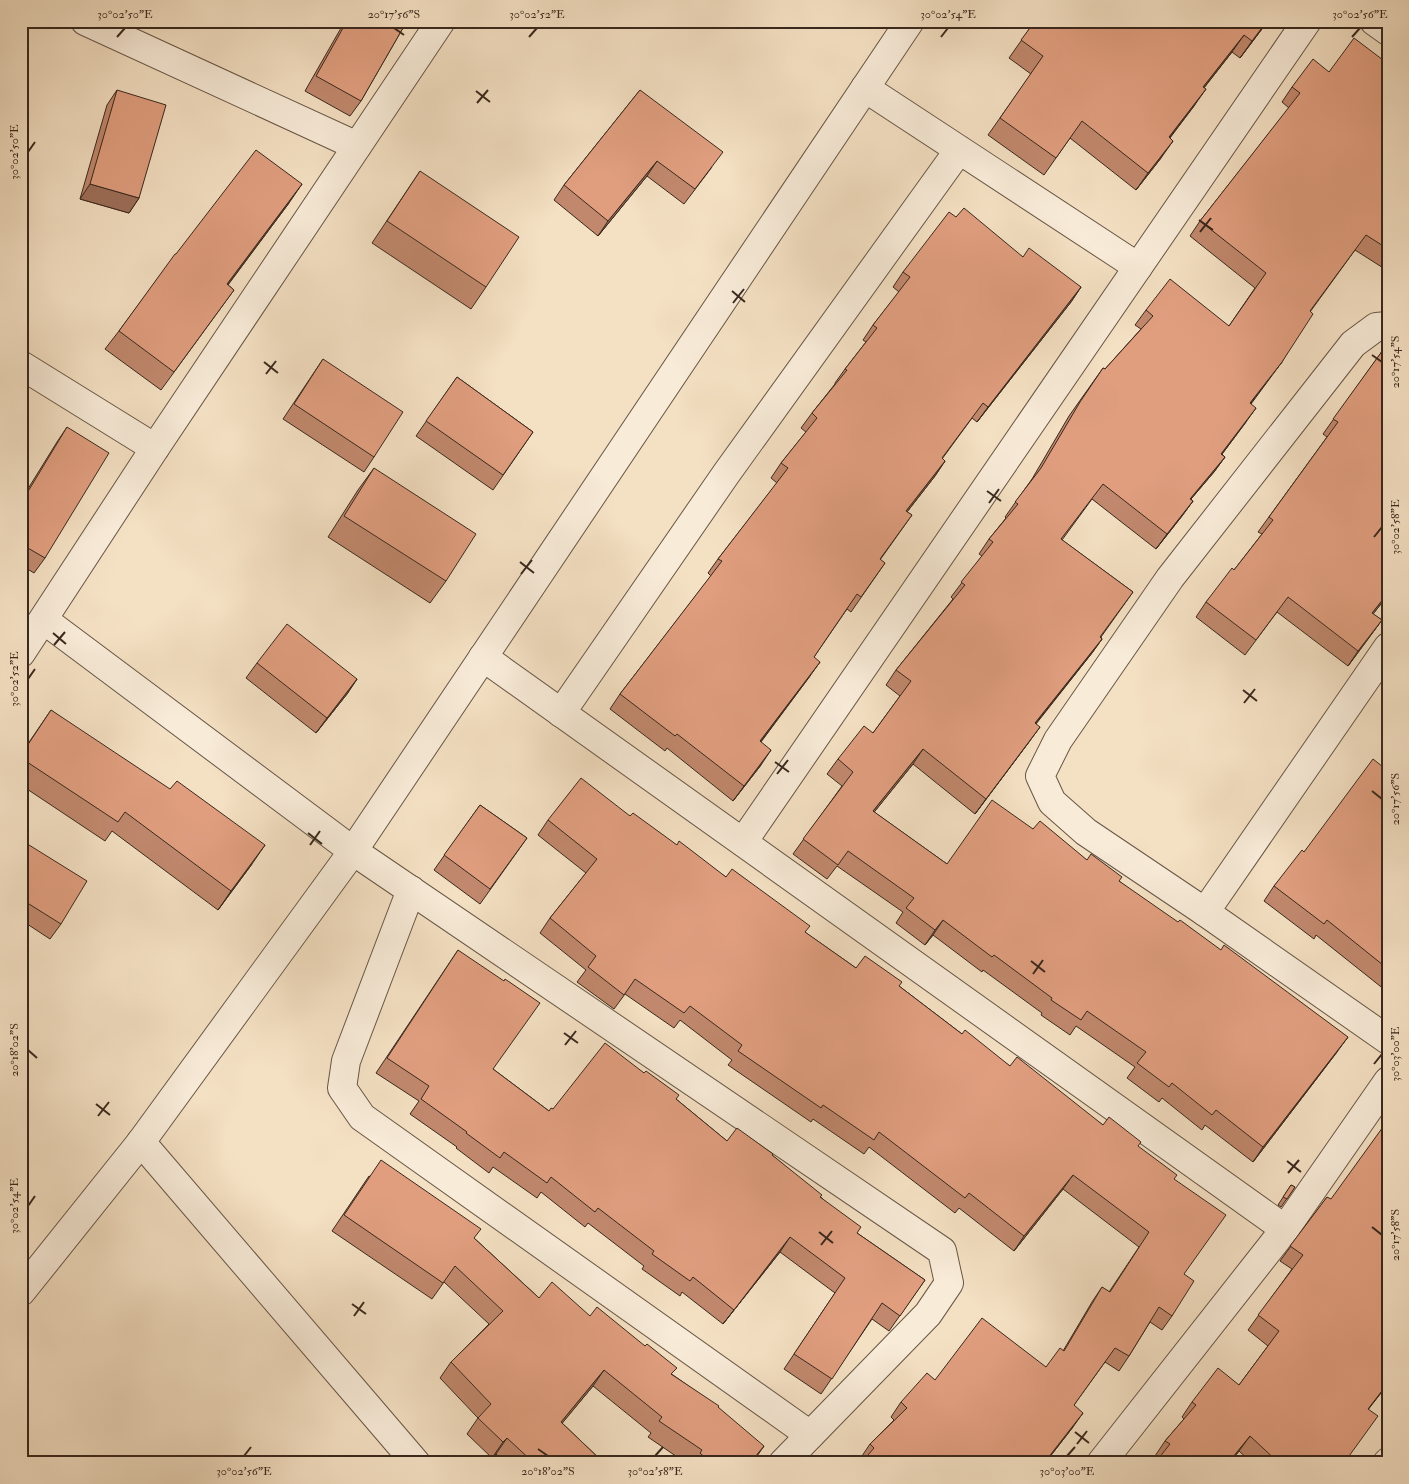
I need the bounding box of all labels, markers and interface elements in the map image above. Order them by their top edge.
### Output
text: 30°02'50"E [97,7,153,22]
text: 20°17'56"S [368,7,420,22]
text: 30°02'52"E [509,7,565,22]
text: 30°02'54"E [920,7,976,22]
text: 30°02'56"E [1332,7,1388,22]
text: 30°02'50"E [7,124,22,180]
text: 20°17'54"S [1388,336,1403,388]
text: 30°02'58"E [1388,499,1403,555]
text: 30°02'52"E [7,651,22,707]
text: 20°17'56"S [1388,773,1403,825]
text: 20°18'02"S [7,1023,22,1077]
text: 30°03'00"E [1388,1026,1403,1082]
text: 30°02'54"E [7,1178,22,1234]
text: 20°17'58"S [1388,1209,1403,1261]
text: 30°02'56"E [216,1464,272,1479]
text: 20°18'02"S [521,1464,575,1479]
text: 30°02'58"E [627,1464,683,1479]
text: 30°03'00"E [1039,1464,1095,1479]

